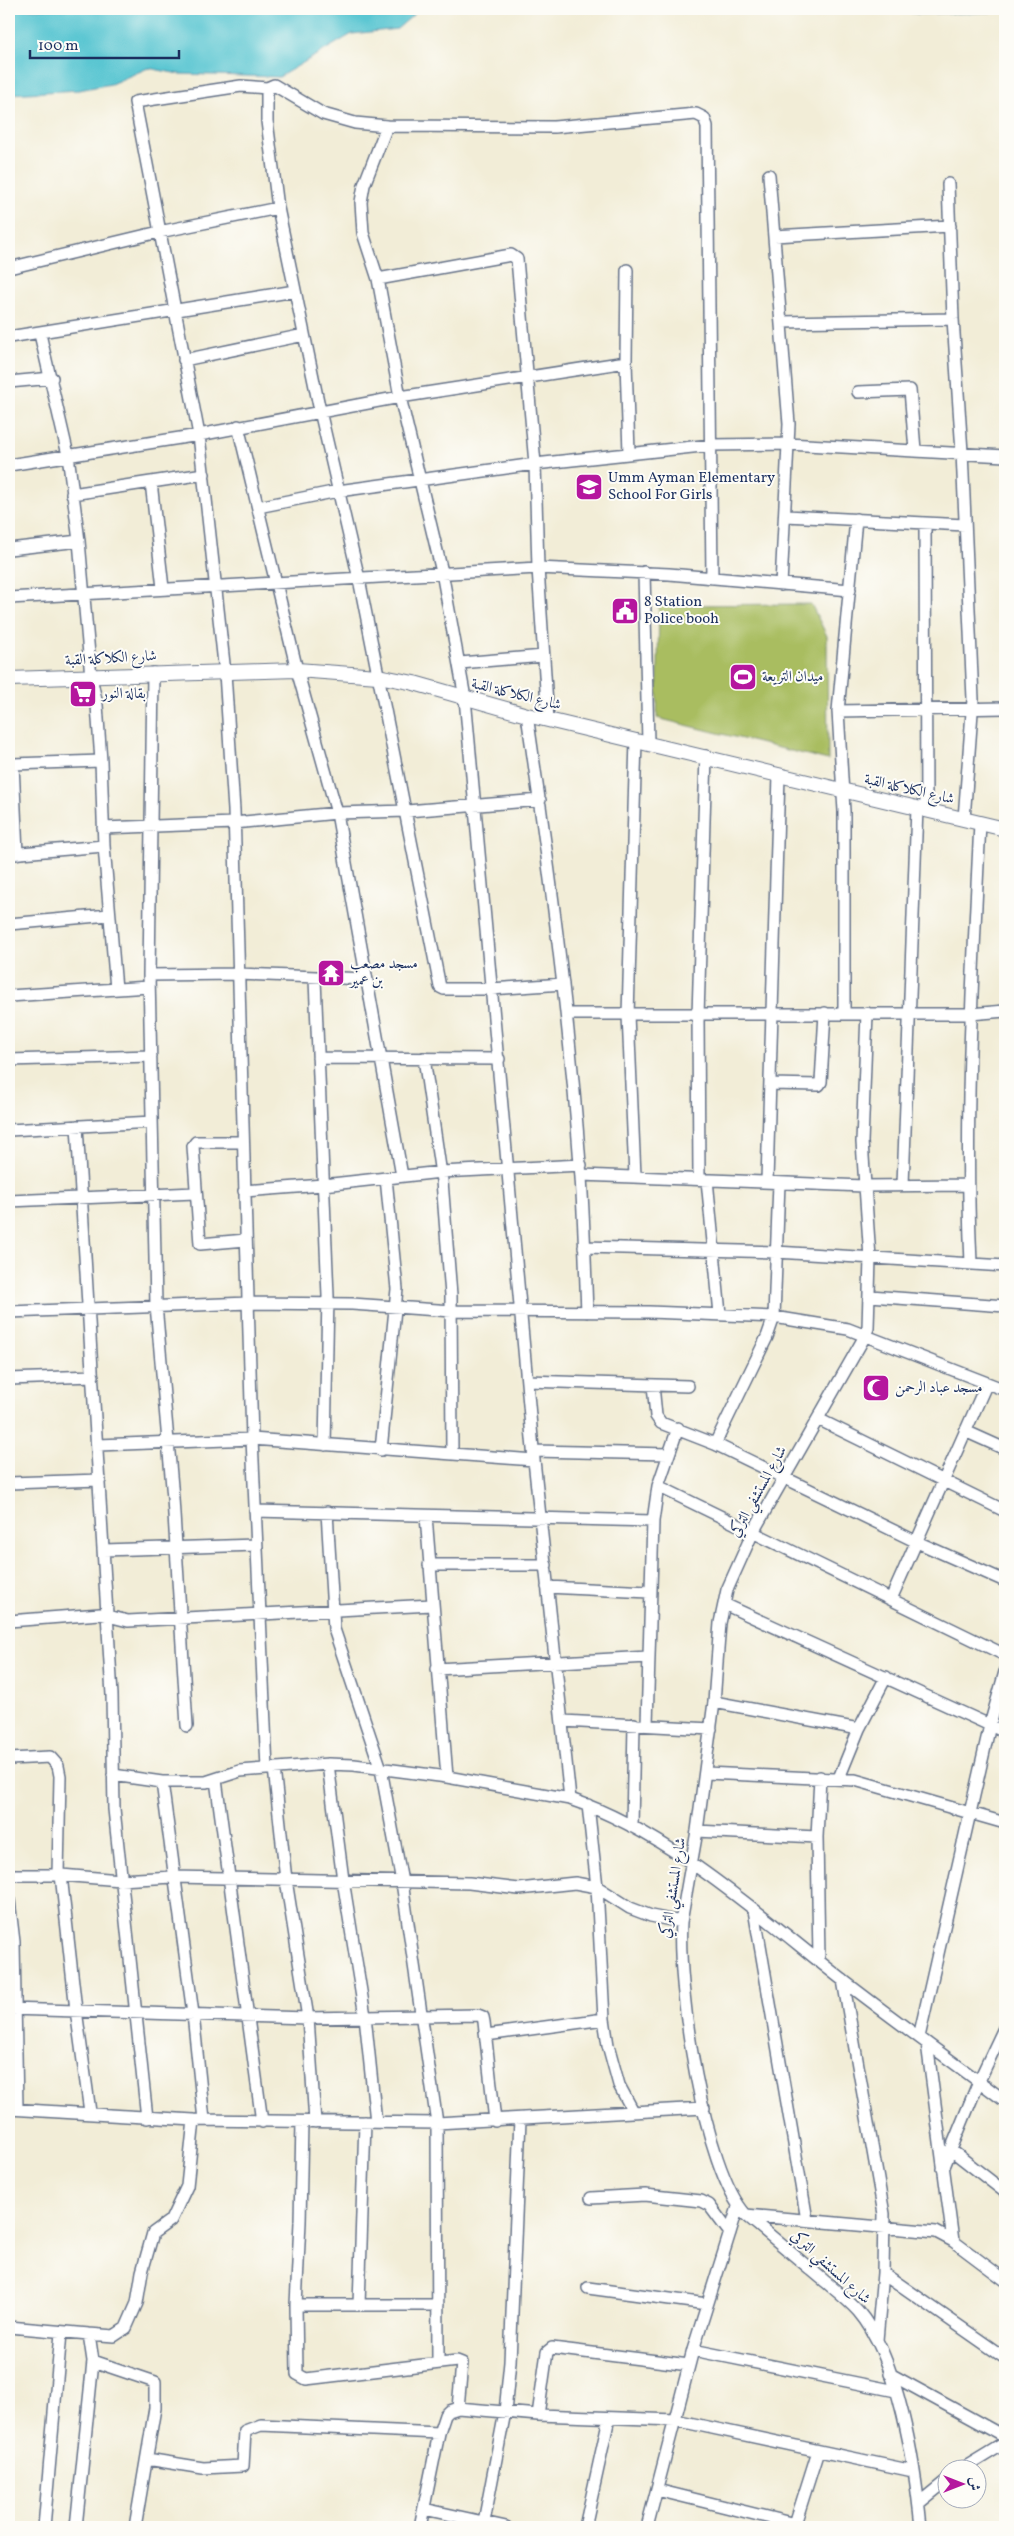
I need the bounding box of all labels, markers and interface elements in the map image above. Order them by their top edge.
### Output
scale bar [30,28,179,60]
text: 100 m [38,36,78,57]
place label: Umm Ayman Elementary School For Girls [608,468,775,506]
school or university icon: Umm Ayman Elementary School For Girls [574,472,604,502]
place label: 8 Station Police booh [644,592,719,630]
public building icon: 8 Station Police booh [610,596,640,626]
street label: شارع الكلاكلة القبة [65,646,158,673]
sports icon: ميدان التريعة [728,662,758,692]
place label: ميدان التريعة [762,667,823,688]
street label: شارع الكلاكلة القبة [469,674,563,717]
supermarket icon: بقالة النور [68,679,98,709]
place label: بقالة النور [100,684,146,705]
street label: شارع الكلاكلة القبة [862,769,956,812]
place label: مسجد مصعب بن عمير [348,954,418,992]
temple icon: مسجد مصعب بن عمير [316,958,346,988]
mosque icon: مسجد عباد الرحمن [861,1373,891,1403]
place label: مسجد عباد الرحمن [895,1378,982,1399]
street label: شارع المستشفي التركي [724,1442,795,1542]
street label: شارع المستشفي التركي [655,1836,694,1940]
street label: شارع المستشفي التركي [784,2225,875,2311]
north arrow [936,2458,986,2508]
text: ش [964,2477,983,2491]

